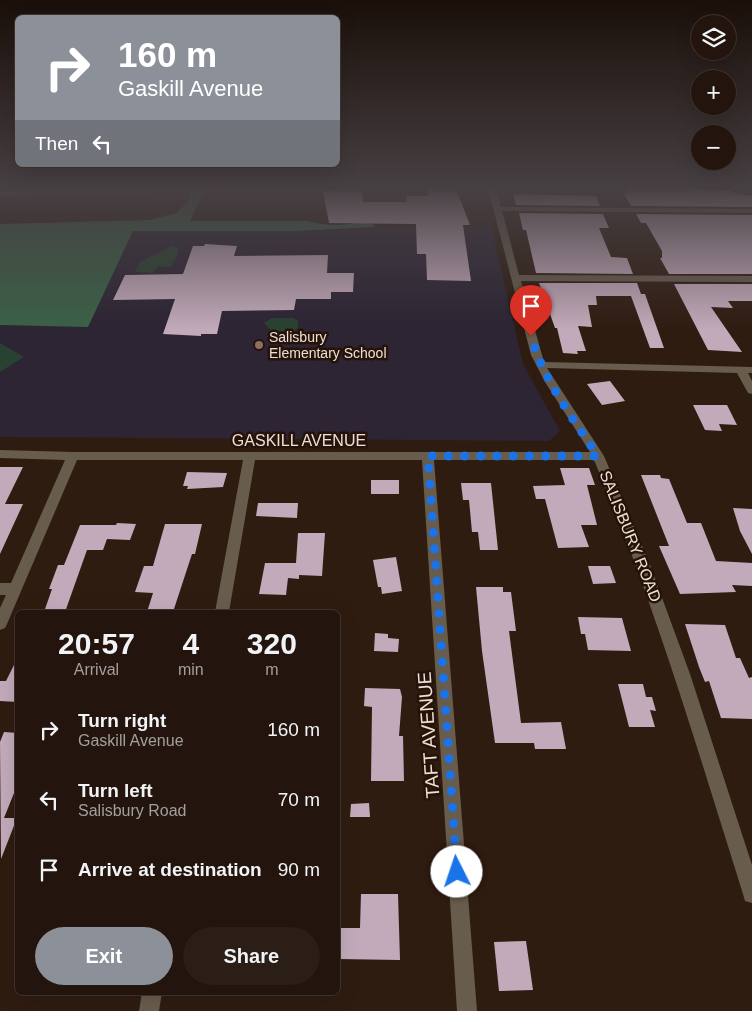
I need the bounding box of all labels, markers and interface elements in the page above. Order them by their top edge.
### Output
map controls [691,15,736,170]
button: layers [691,15,736,60]
icon: right [35,35,100,100]
text: 160 m [118,35,217,74]
button: + [691,70,736,115]
text: Gaskill Avenue [118,76,263,101]
button: − [691,125,736,170]
icon: left [88,130,116,158]
text: Then [35,133,78,154]
pin [510,285,552,336]
icon: arrive [517,292,545,320]
place label: Salisbury Elementary School [269,329,387,361]
marker: Salisbury Elementary School [253,339,265,351]
street label: GASKILL AVENUE [232,432,366,449]
street label: SALISBURY ROAD [596,468,665,604]
text: 20:57 [58,627,135,660]
text: 4 [182,627,199,660]
text: 320 [247,627,297,660]
text: Arrival [74,661,119,678]
text: min [178,661,204,678]
text: m [265,661,278,678]
street label: TAFT AVENUE [414,671,443,799]
text: Turn right [78,710,166,731]
icon: right [35,716,63,744]
text: 160 m [267,719,320,740]
text: Gaskill Avenue [78,732,184,749]
text: Turn left [78,780,153,801]
icon: left [35,786,63,814]
text: 70 m [278,789,320,810]
text: Salisbury Road [78,802,187,819]
position arrow [430,845,482,897]
icon: arrive [35,856,63,884]
text: Arrive at destination [78,859,262,880]
text: 90 m [278,859,320,880]
button: Exit [35,927,173,985]
button: Share [183,927,320,985]

